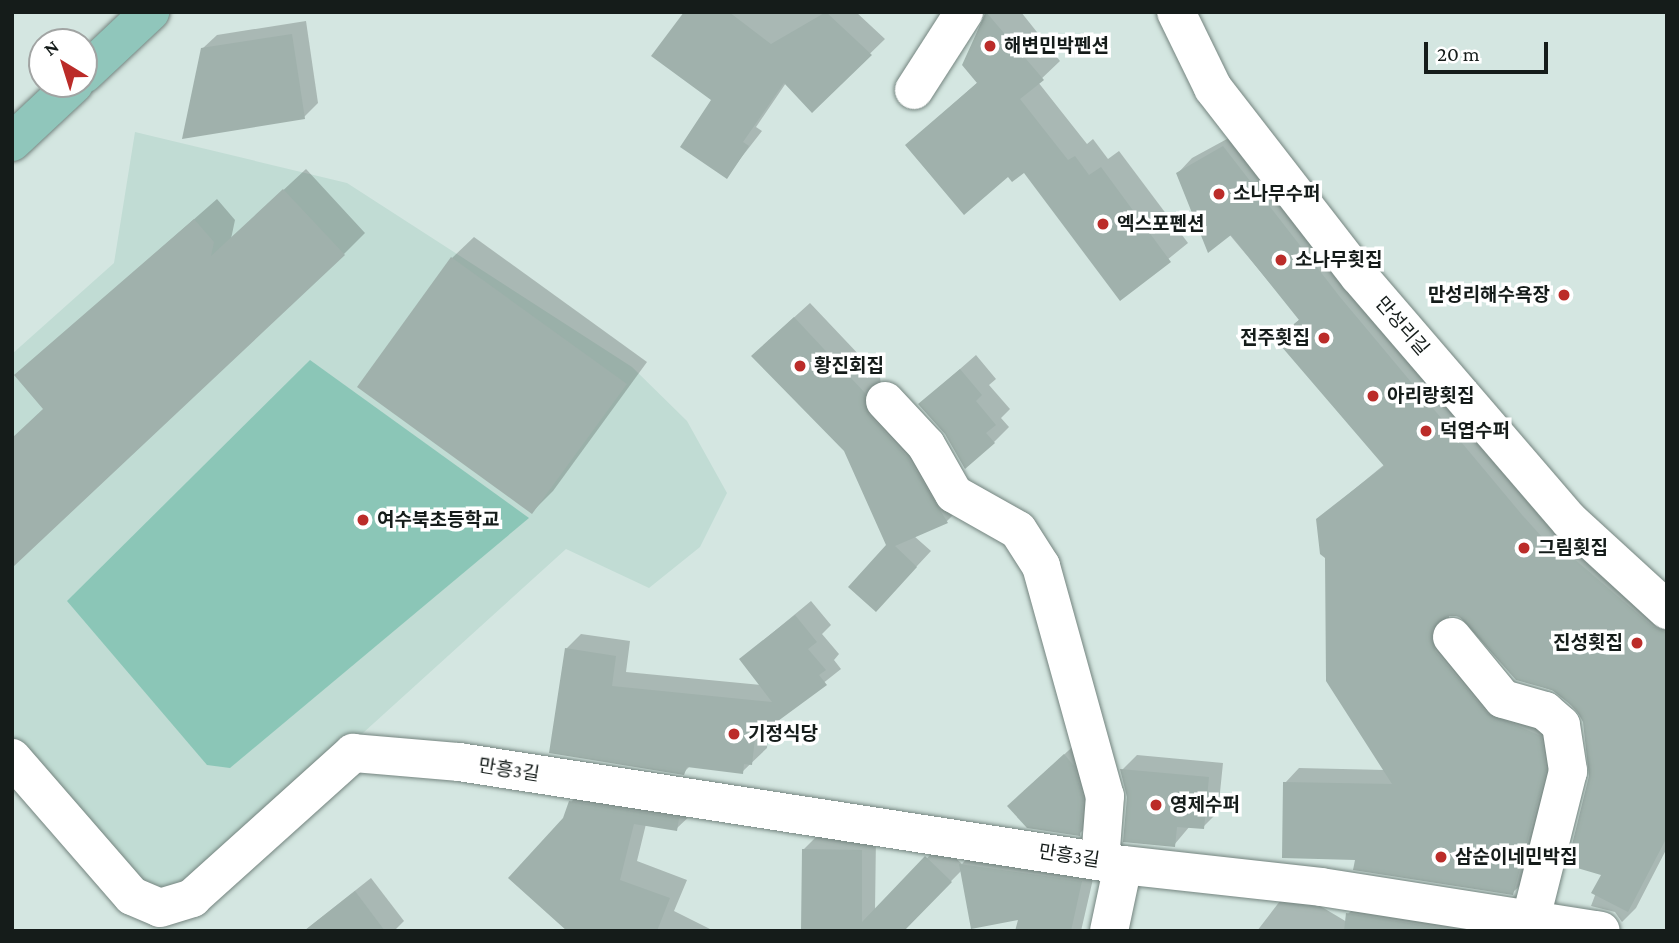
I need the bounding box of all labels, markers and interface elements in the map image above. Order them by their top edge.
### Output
north arrow [28,28,98,98]
scale bar [1427,28,1551,72]
text: N [39,35,63,60]
place label: 해변민박펜션 [1004,35,1109,57]
marker: 해변민박펜션 [982,38,998,54]
text: 20 m [1437,42,1480,66]
place label: 소나무수퍼 [1233,183,1320,205]
marker: 소나무수퍼 [1211,186,1227,202]
place label: 엑스포펜션 [1117,213,1204,235]
marker: 엑스포펜션 [1095,216,1111,232]
place label: 소나무횟집 [1295,249,1382,271]
marker: 소나무횟집 [1273,252,1289,268]
place label: 만성리해수욕장 [1428,284,1550,306]
marker: 만성리해수욕장 [1556,287,1572,303]
street label: 만성리길 [1370,292,1434,360]
place label: 전주횟집 [1240,327,1310,349]
marker: 전주횟집 [1316,330,1332,346]
place label: 황진회집 [814,355,884,377]
marker: 황진회집 [792,358,808,374]
place label: 아리랑횟집 [1387,385,1474,407]
marker: 아리랑횟집 [1365,388,1381,404]
place label: 덕엽수퍼 [1440,420,1510,442]
marker: 덕엽수퍼 [1418,423,1434,439]
place label: 여수북초등학교 [377,509,499,531]
marker: 여수북초등학교 [355,512,371,528]
place label: 그림횟집 [1538,537,1608,559]
marker: 그림횟집 [1516,540,1532,556]
place label: 진성횟집 [1553,632,1623,654]
marker: 진성횟집 [1629,635,1645,651]
place label: 기정식당 [748,723,818,745]
marker: 기정식당 [726,726,742,742]
street label: 만흥3길 [477,754,541,786]
place label: 영제수퍼 [1170,794,1240,816]
marker: 영제수퍼 [1148,797,1164,813]
street label: 만흥3길 [1037,840,1101,872]
place label: 삼순이네민박집 [1455,846,1577,868]
marker: 삼순이네민박집 [1433,849,1449,865]

